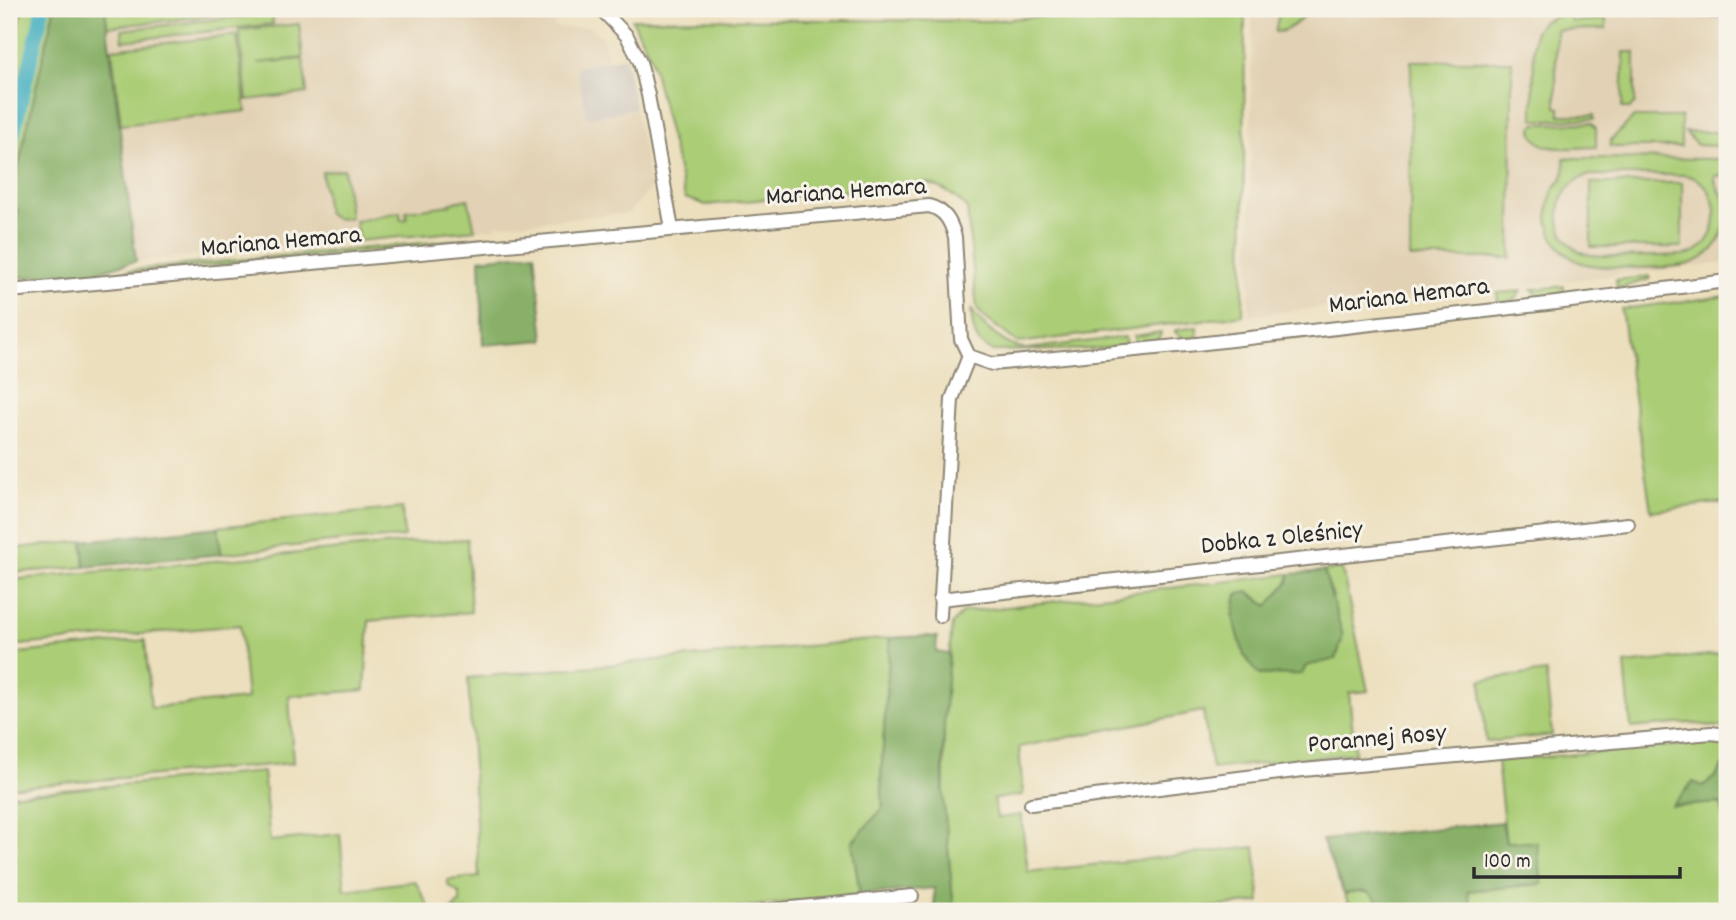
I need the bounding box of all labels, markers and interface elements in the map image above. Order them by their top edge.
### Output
street label: Mariana Hemara [764,169,928,217]
street label: Mariana Hemara [199,217,364,268]
street label: Mariana Hemara [1327,269,1492,325]
street label: Dobka z Oleśnicy [1199,512,1365,566]
street label: Porannej Rosy [1306,715,1448,764]
scale bar [1474,836,1680,880]
text: 100 m [1484,848,1531,878]

